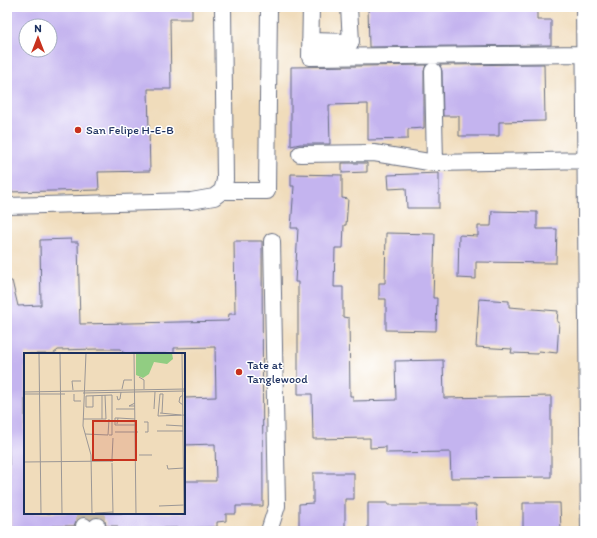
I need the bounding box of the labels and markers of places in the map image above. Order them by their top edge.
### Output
place label: San Felipe H-E-B [86,123,174,137]
marker: San Felipe H-E-B [73,125,83,135]
place label: Tate at Tanglewood [247,358,308,386]
marker: Tate at Tanglewood [234,367,244,377]

